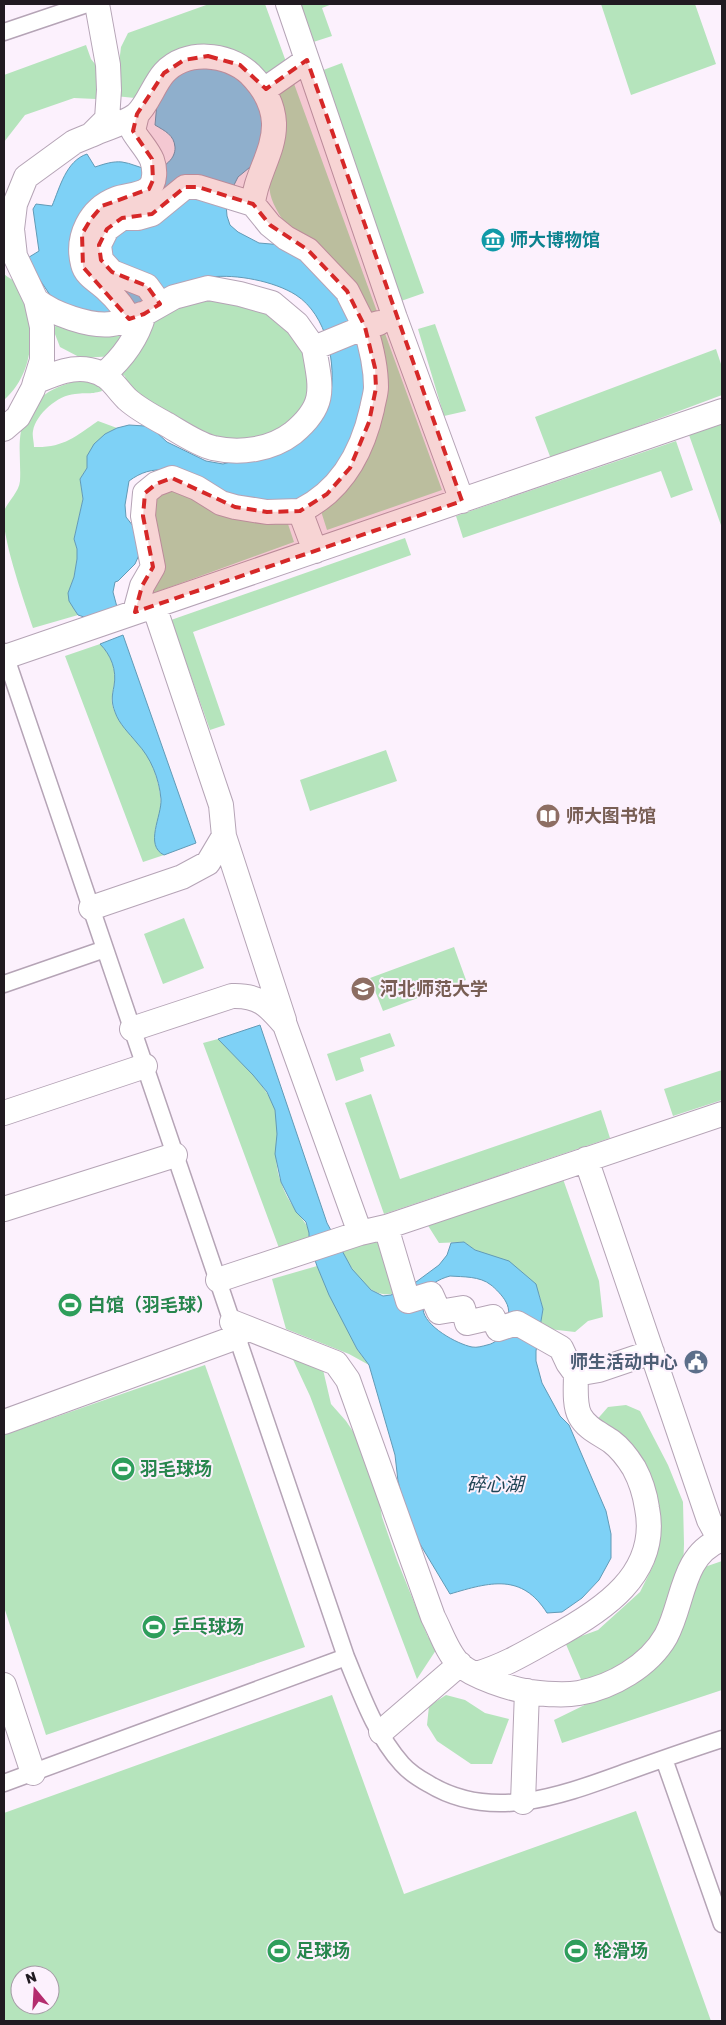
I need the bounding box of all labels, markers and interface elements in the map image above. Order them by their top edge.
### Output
museum icon: 师大博物馆 [480,227,506,253]
place label: 师大博物馆 [510,228,600,250]
library icon: 师大图书馆 [535,803,561,829]
place label: 师大图书馆 [566,804,656,826]
school or university icon: 河北师范大学 [350,976,376,1002]
place label: 河北师范大学 [380,977,488,999]
sports icon: 白馆（羽毛球） [57,1292,83,1318]
place label: 白馆（羽毛球） [88,1293,214,1315]
public building icon: 师生活动中心 [683,1349,709,1375]
place label: 师生活动中心 [570,1350,678,1372]
sports icon: 羽毛球场 [110,1456,136,1482]
place label: 羽毛球场 [140,1457,212,1479]
water label: 碎心湖 [466,1472,526,1495]
sports icon: 乒乓球场 [141,1614,167,1640]
place label: 乒乓球场 [172,1615,244,1637]
sports icon: 足球场 [266,1938,292,1964]
sports icon: 轮滑场 [563,1938,589,1964]
place label: 足球场 [296,1939,350,1961]
place label: 轮滑场 [594,1939,648,1961]
north arrow [10,1965,60,2015]
text: N [23,1967,39,1987]

